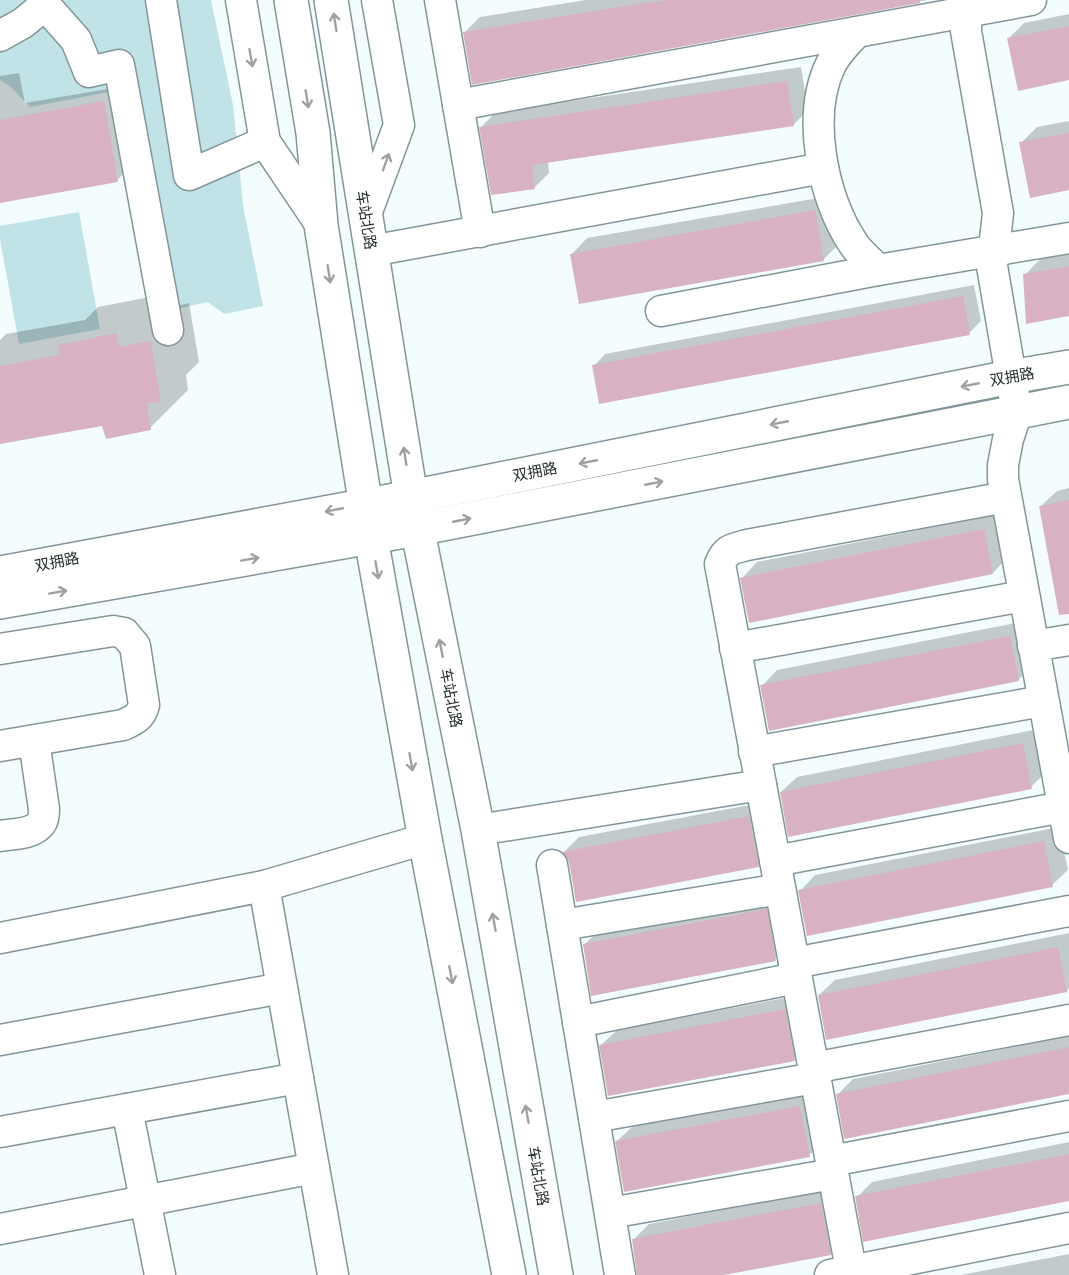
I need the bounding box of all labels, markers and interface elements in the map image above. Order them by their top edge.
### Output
one-way arrow [329,13,340,32]
one-way arrow [245,47,256,67]
one-way arrow [302,89,313,109]
one-way arrow [381,153,392,172]
street label: 车站北路 [353,189,381,251]
one-way arrow [324,264,335,284]
street label: 双拥路 [988,363,1036,389]
one-way arrow [961,380,980,391]
one-way arrow [770,418,789,429]
one-way arrow [399,447,410,467]
one-way arrow [578,457,598,468]
street label: 双拥路 [511,458,559,484]
one-way arrow [643,477,663,488]
one-way arrow [325,505,345,516]
one-way arrow [452,514,472,525]
street label: 双拥路 [33,548,81,574]
one-way arrow [239,553,259,564]
one-way arrow [371,560,382,580]
one-way arrow [47,586,67,597]
one-way arrow [435,639,446,658]
street label: 车站北路 [437,667,467,729]
one-way arrow [406,752,417,772]
one-way arrow [488,913,499,932]
one-way arrow [446,964,457,984]
one-way arrow [522,1105,533,1124]
street label: 车站北路 [525,1145,553,1207]

